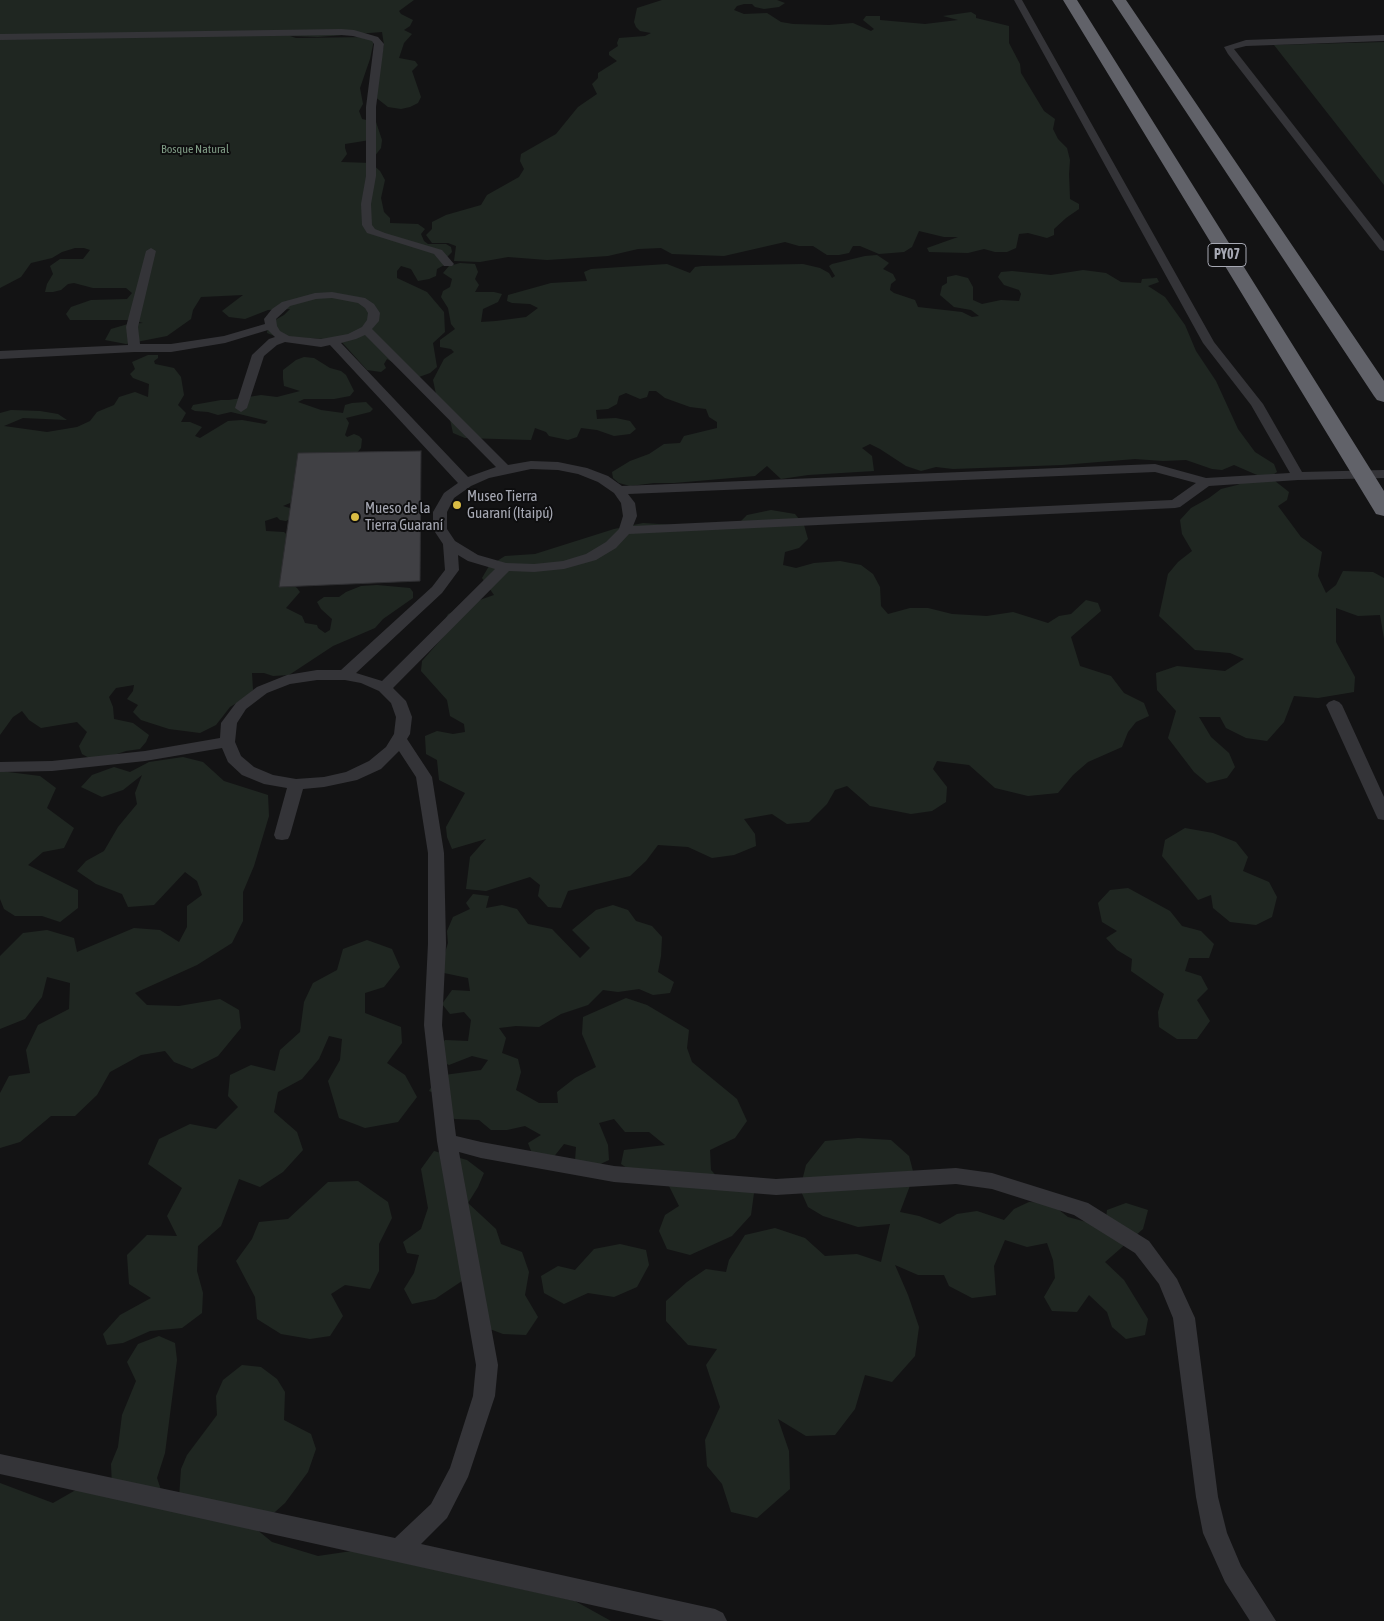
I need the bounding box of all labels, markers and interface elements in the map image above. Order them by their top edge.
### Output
park label: Bosque Natural [161,142,229,156]
road number: PY07 [1208,244,1246,266]
place label: Museo Tierra Guaraní (Itaipú) [467,487,553,522]
place label: Mueso de la Tierra Guaraní [365,499,443,534]
marker: Museo Tierra Guaraní (Itaipú) [451,499,463,511]
marker: Mueso de la Tierra Guaraní [349,511,361,523]

